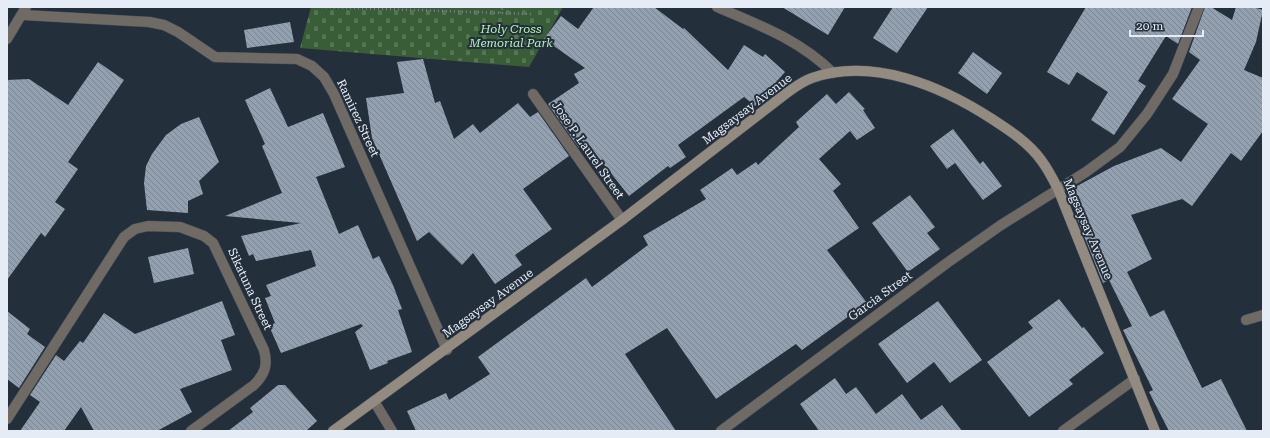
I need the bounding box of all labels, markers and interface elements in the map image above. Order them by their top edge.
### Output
scale bar [1130,12,1203,38]
text: 20 m [1136,19,1163,33]
park label: Holy Cross Memorial Park [468,22,553,50]
street label: Magsaysay Avenue [700,71,795,147]
street label: Ramirez Street [334,77,382,159]
street label: Jose P. Laurel Street [549,98,627,202]
street label: Magsaysay Avenue [1060,176,1116,282]
street label: Sikatuna Street [225,246,275,333]
street label: Magsaysay Avenue [440,265,536,341]
street label: Garcia Street [845,268,915,324]

